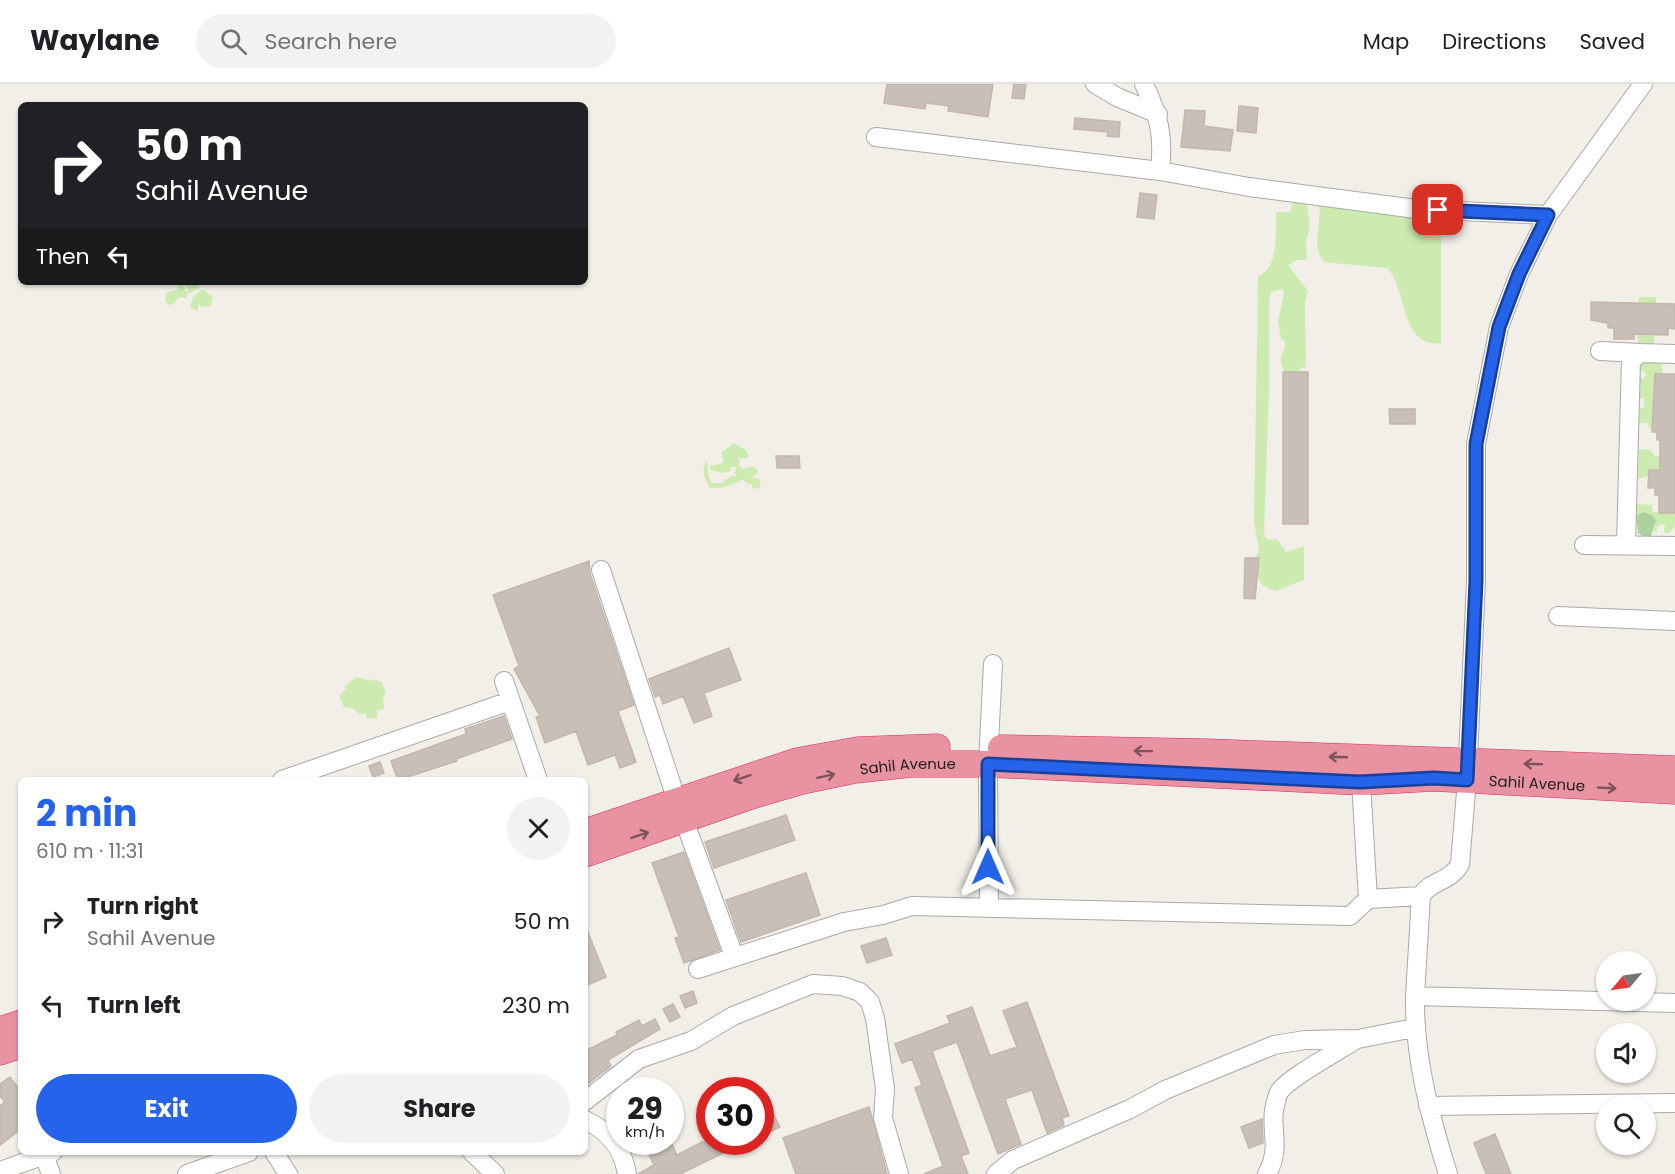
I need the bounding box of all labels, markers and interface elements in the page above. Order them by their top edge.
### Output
search box [196,14,616,68]
text: Waylane [30,21,160,60]
icon: search [217,25,250,58]
text: Search here [265,26,397,57]
text: Map [1363,27,1409,56]
text: Directions [1442,27,1546,56]
text: Saved [1579,27,1645,56]
text: 50 m [135,116,243,175]
icon: right [36,126,114,204]
text: Sahil Avenue [135,172,308,209]
pin [1412,184,1463,235]
icon: arrive [1421,193,1454,226]
icon: left [102,240,135,273]
text: Then [36,241,90,272]
one-way arrow [1133,745,1153,757]
one-way arrow [1328,752,1348,763]
street label: Sahil Avenue [858,753,956,779]
one-way arrow [1523,759,1543,770]
one-way arrow [816,770,835,781]
street label: Sahil Avenue [1488,770,1586,796]
one-way arrow [733,773,751,784]
one-way arrow [1597,782,1617,793]
text: 2 min [36,788,137,839]
button: close [507,797,570,860]
one-way arrow [630,829,649,840]
position arrow [956,835,1020,899]
text: 610 m · 11:31 [36,837,144,865]
text: Turn right [87,891,198,922]
icon: right [36,905,69,938]
text: 50 m [514,906,570,937]
text: Sahil Avenue [87,924,215,952]
north arrow [1596,951,1656,1011]
map controls [1596,951,1656,1155]
icon: left [36,989,69,1022]
text: Turn left [87,990,181,1021]
text: 230 m [502,990,570,1021]
button: sound [1596,1023,1656,1083]
button: Exit [36,1074,297,1143]
button: Share [309,1074,570,1143]
speed limit sign: 30 [696,1077,774,1155]
text: 29 [627,1087,663,1130]
button: search [1596,1095,1656,1155]
text: km/h [625,1121,665,1142]

